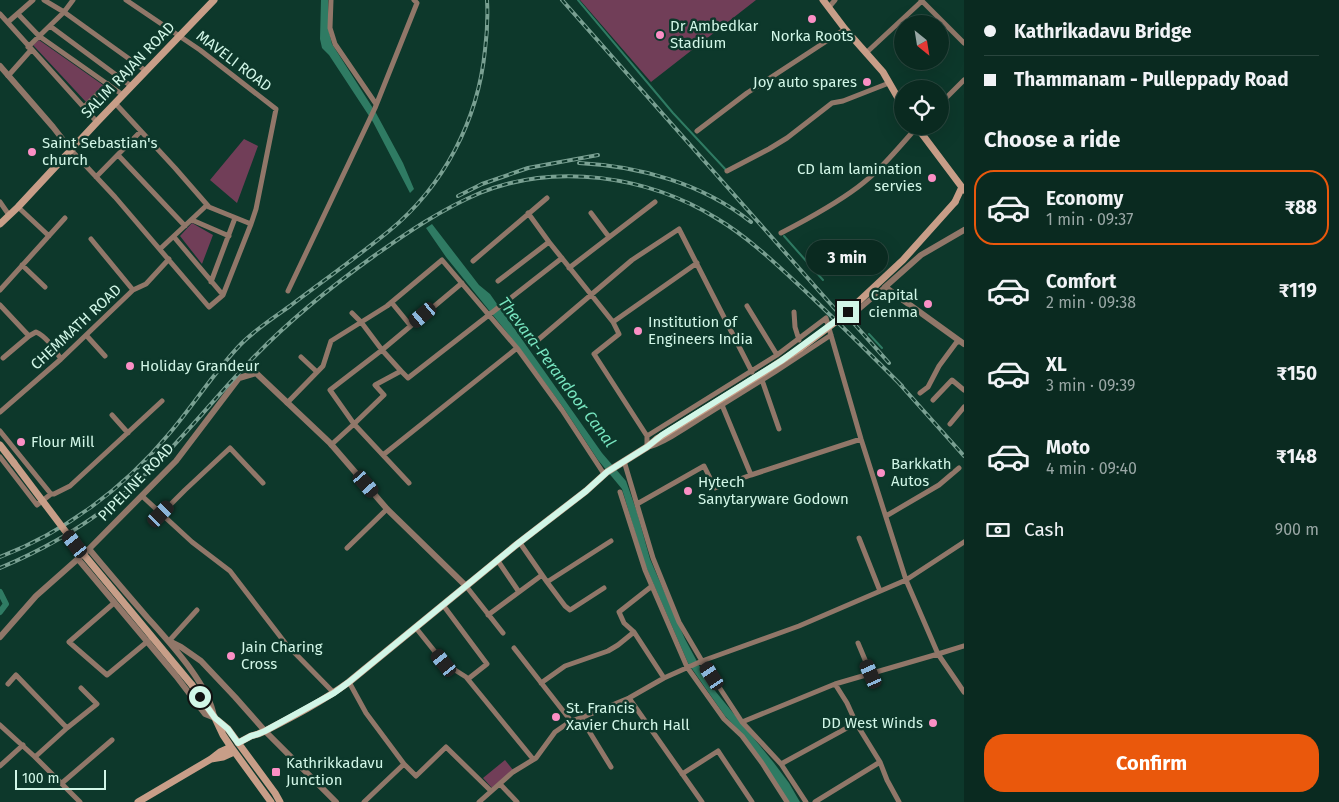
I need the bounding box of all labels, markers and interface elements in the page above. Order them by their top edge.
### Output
marker: Norka Roots [806,13,818,25]
north arrow [894,15,949,70]
map controls [894,15,949,135]
place label: Dr Ambedkar Stadium [670,17,759,52]
street label: SALIM RAJAN ROAD [78,18,178,122]
text: Kathrikadavu Bridge [1014,20,1191,43]
street label: MAVELI ROAD [193,27,275,95]
place label: Norka Roots [770,27,854,45]
marker: Dr Ambedkar Stadium [654,29,666,41]
text: Thammanam - Pulleppady Road [1014,68,1289,91]
place label: Joy auto spares [753,73,857,91]
marker: Joy auto spares [861,76,873,88]
button: locate [894,80,949,135]
text: Choose a ride [984,126,1120,153]
place label: Saint Sebastian's church [42,134,157,169]
marker: Saint Sebastian's church [26,146,38,158]
place label: CD lam lamination servies [797,160,922,195]
marker: CD lam lamination servies [926,172,938,184]
icon: car [986,185,1031,230]
text: Economy [1046,187,1123,210]
text: ₹88 [1285,196,1317,219]
text: 1 min · 09:37 [1046,210,1133,229]
callout: 3 min [807,240,889,274]
text: 3 min [827,248,867,267]
icon: car [986,268,1031,313]
text: Comfort [1046,270,1116,293]
text: ₹119 [1279,279,1317,302]
street label: CHEMMATH ROAD [27,280,125,374]
place label: Capital cienma [869,286,919,321]
water label: Thevara-Perandoor Canal [494,293,620,451]
text: 2 min · 09:38 [1046,293,1136,312]
marker: Capital cienma [922,298,934,310]
car [406,300,439,330]
route end [837,301,859,323]
place label: Institution of Engineers India [648,313,753,348]
marker: Institution of Engineers India [632,325,644,337]
icon: car [986,351,1031,396]
text: XL [1046,353,1067,376]
place label: Holiday Grandeur [140,357,259,375]
marker: Holiday Grandeur [124,360,136,372]
text: ₹150 [1277,362,1317,385]
text: 3 min · 09:39 [1046,376,1136,395]
place label: Flour Mill [31,433,95,451]
icon: car [986,434,1031,479]
marker: Flour Mill [15,436,27,448]
text: Moto [1046,436,1090,459]
street label: PIPELINE ROAD [94,439,178,525]
text: ₹148 [1276,445,1317,468]
place label: Barkkath Autos [891,455,952,490]
text: 4 min · 09:40 [1046,459,1137,478]
marker: Barkkath Autos [875,467,887,479]
car [350,468,381,500]
place label: Hytech Sanytaryware Godown [698,473,849,508]
marker: Hytech Sanytaryware Godown [682,485,694,497]
car [145,498,176,530]
icon: cash [984,516,1012,544]
text: Cash [1024,518,1065,541]
text: 900 m [1275,520,1319,539]
car [59,528,90,560]
place label: Jain Charing Cross [241,638,323,673]
car [428,647,459,679]
marker: Jain Charing Cross [225,650,237,662]
car [858,657,883,691]
car [697,659,726,693]
route start [189,686,211,708]
place label: St. Francis Xavier Church Hall [566,699,690,734]
marker: St. Francis Xavier Church Hall [550,711,562,723]
place label: DD West Winds [822,714,923,732]
marker: DD West Winds [927,717,939,729]
button: Confirm [984,734,1319,792]
place label: Kathrikkadavu Junction [286,754,383,789]
marker: Kathrikkadavu Junction [270,766,282,778]
scale bar [15,767,106,790]
text: 100 m [22,770,59,787]

